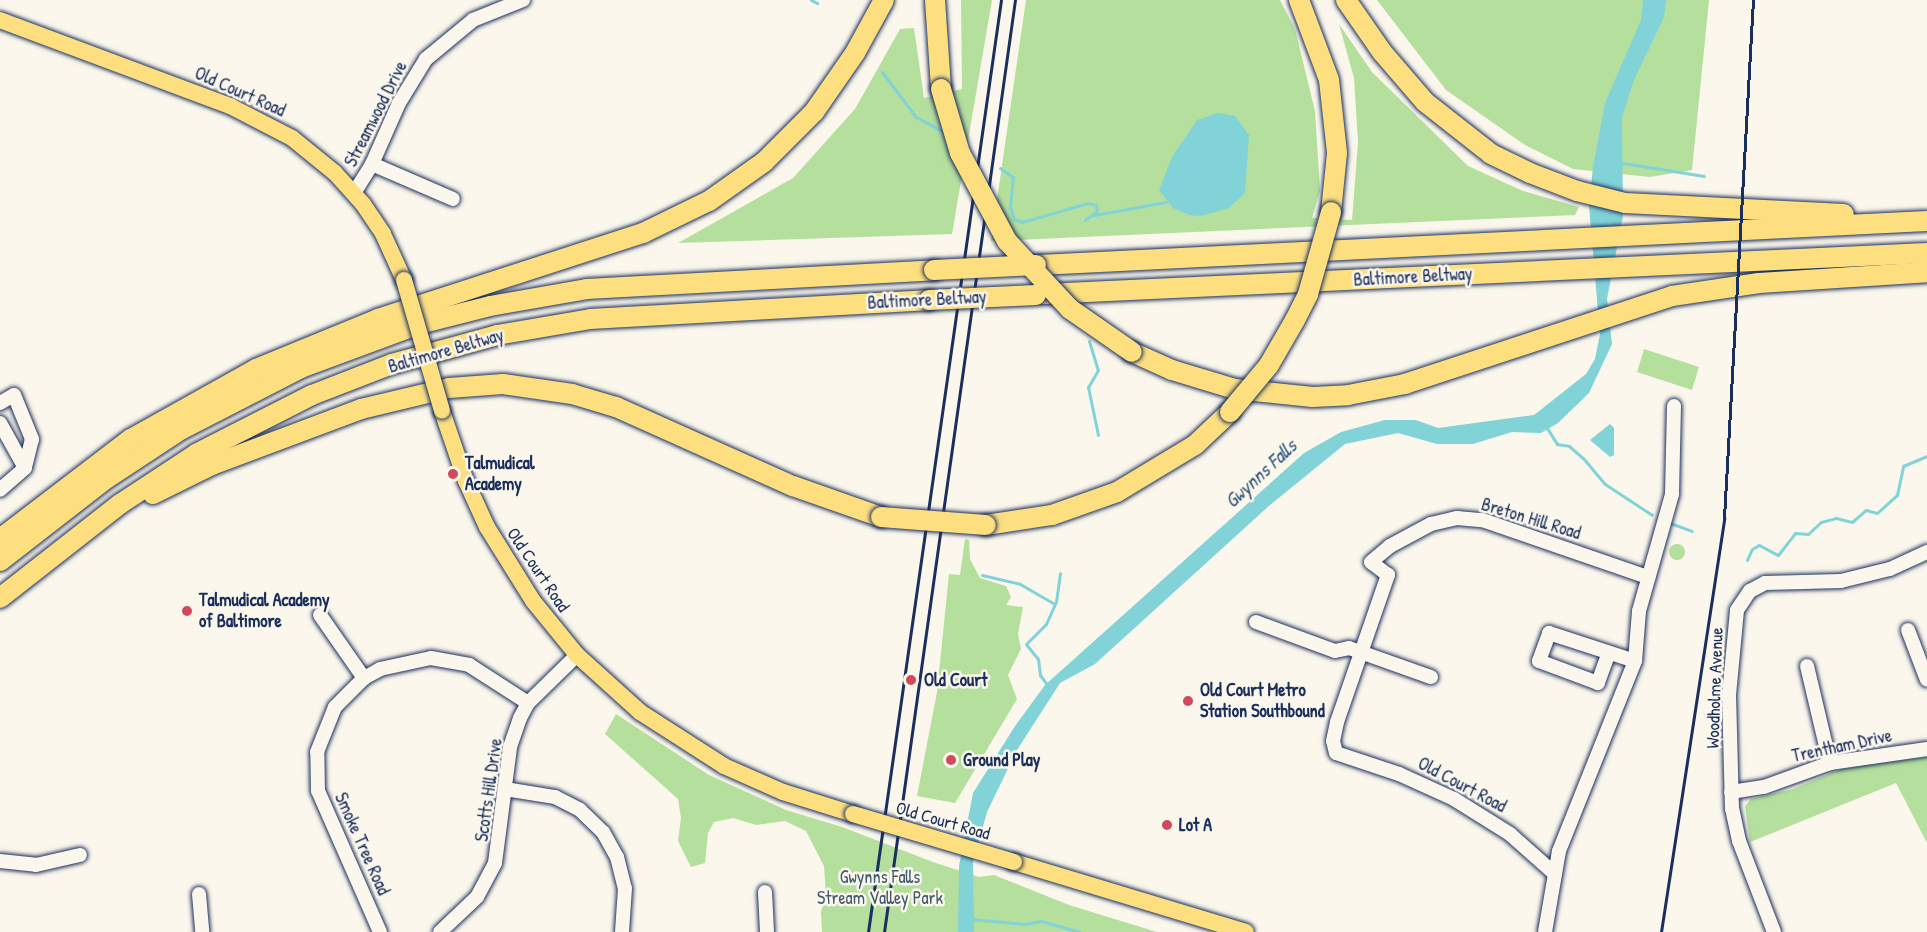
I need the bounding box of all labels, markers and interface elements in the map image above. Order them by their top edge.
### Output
street label: Streamwood Drive [340,58,412,170]
street label: Old Court Road [191,62,289,122]
street label: Baltimore Beltway [1353,263,1473,291]
street label: Baltimore Beltway [867,286,987,314]
street label: Baltimore Beltway [386,324,506,378]
water label: Gwynns Falls [1219,434,1301,512]
place label: Talmudical Academy [465,453,535,496]
marker: Talmudical Academy [446,467,460,481]
street label: Breton Hill Road [1479,494,1583,544]
street label: Old Court Road [502,524,574,616]
place label: Talmudical Academy of Baltimore [199,590,330,632]
marker: Talmudical Academy of Baltimore [180,604,194,618]
street label: Woodholme Avenue [1702,627,1728,749]
place label: Old Court [924,669,987,691]
marker: Old Court [902,671,920,689]
place label: Old Court Metro Station Southbound [1200,680,1325,722]
marker: Old Court Metro Station Southbound [1181,694,1195,708]
street label: Trentham Drive [1790,725,1894,767]
street label: Scotts Hill Drive [471,737,507,843]
place label: Ground Play [963,749,1040,771]
marker: Ground Play [944,753,958,767]
street label: Old Court Road [1414,753,1510,817]
street label: Smoke Tree Road [330,789,394,899]
street label: Old Court Road [893,797,993,845]
place label: Lot A [1179,814,1212,836]
marker: Lot A [1160,818,1174,832]
park label: Gwynns Falls Stream Valley Park [817,867,943,910]

